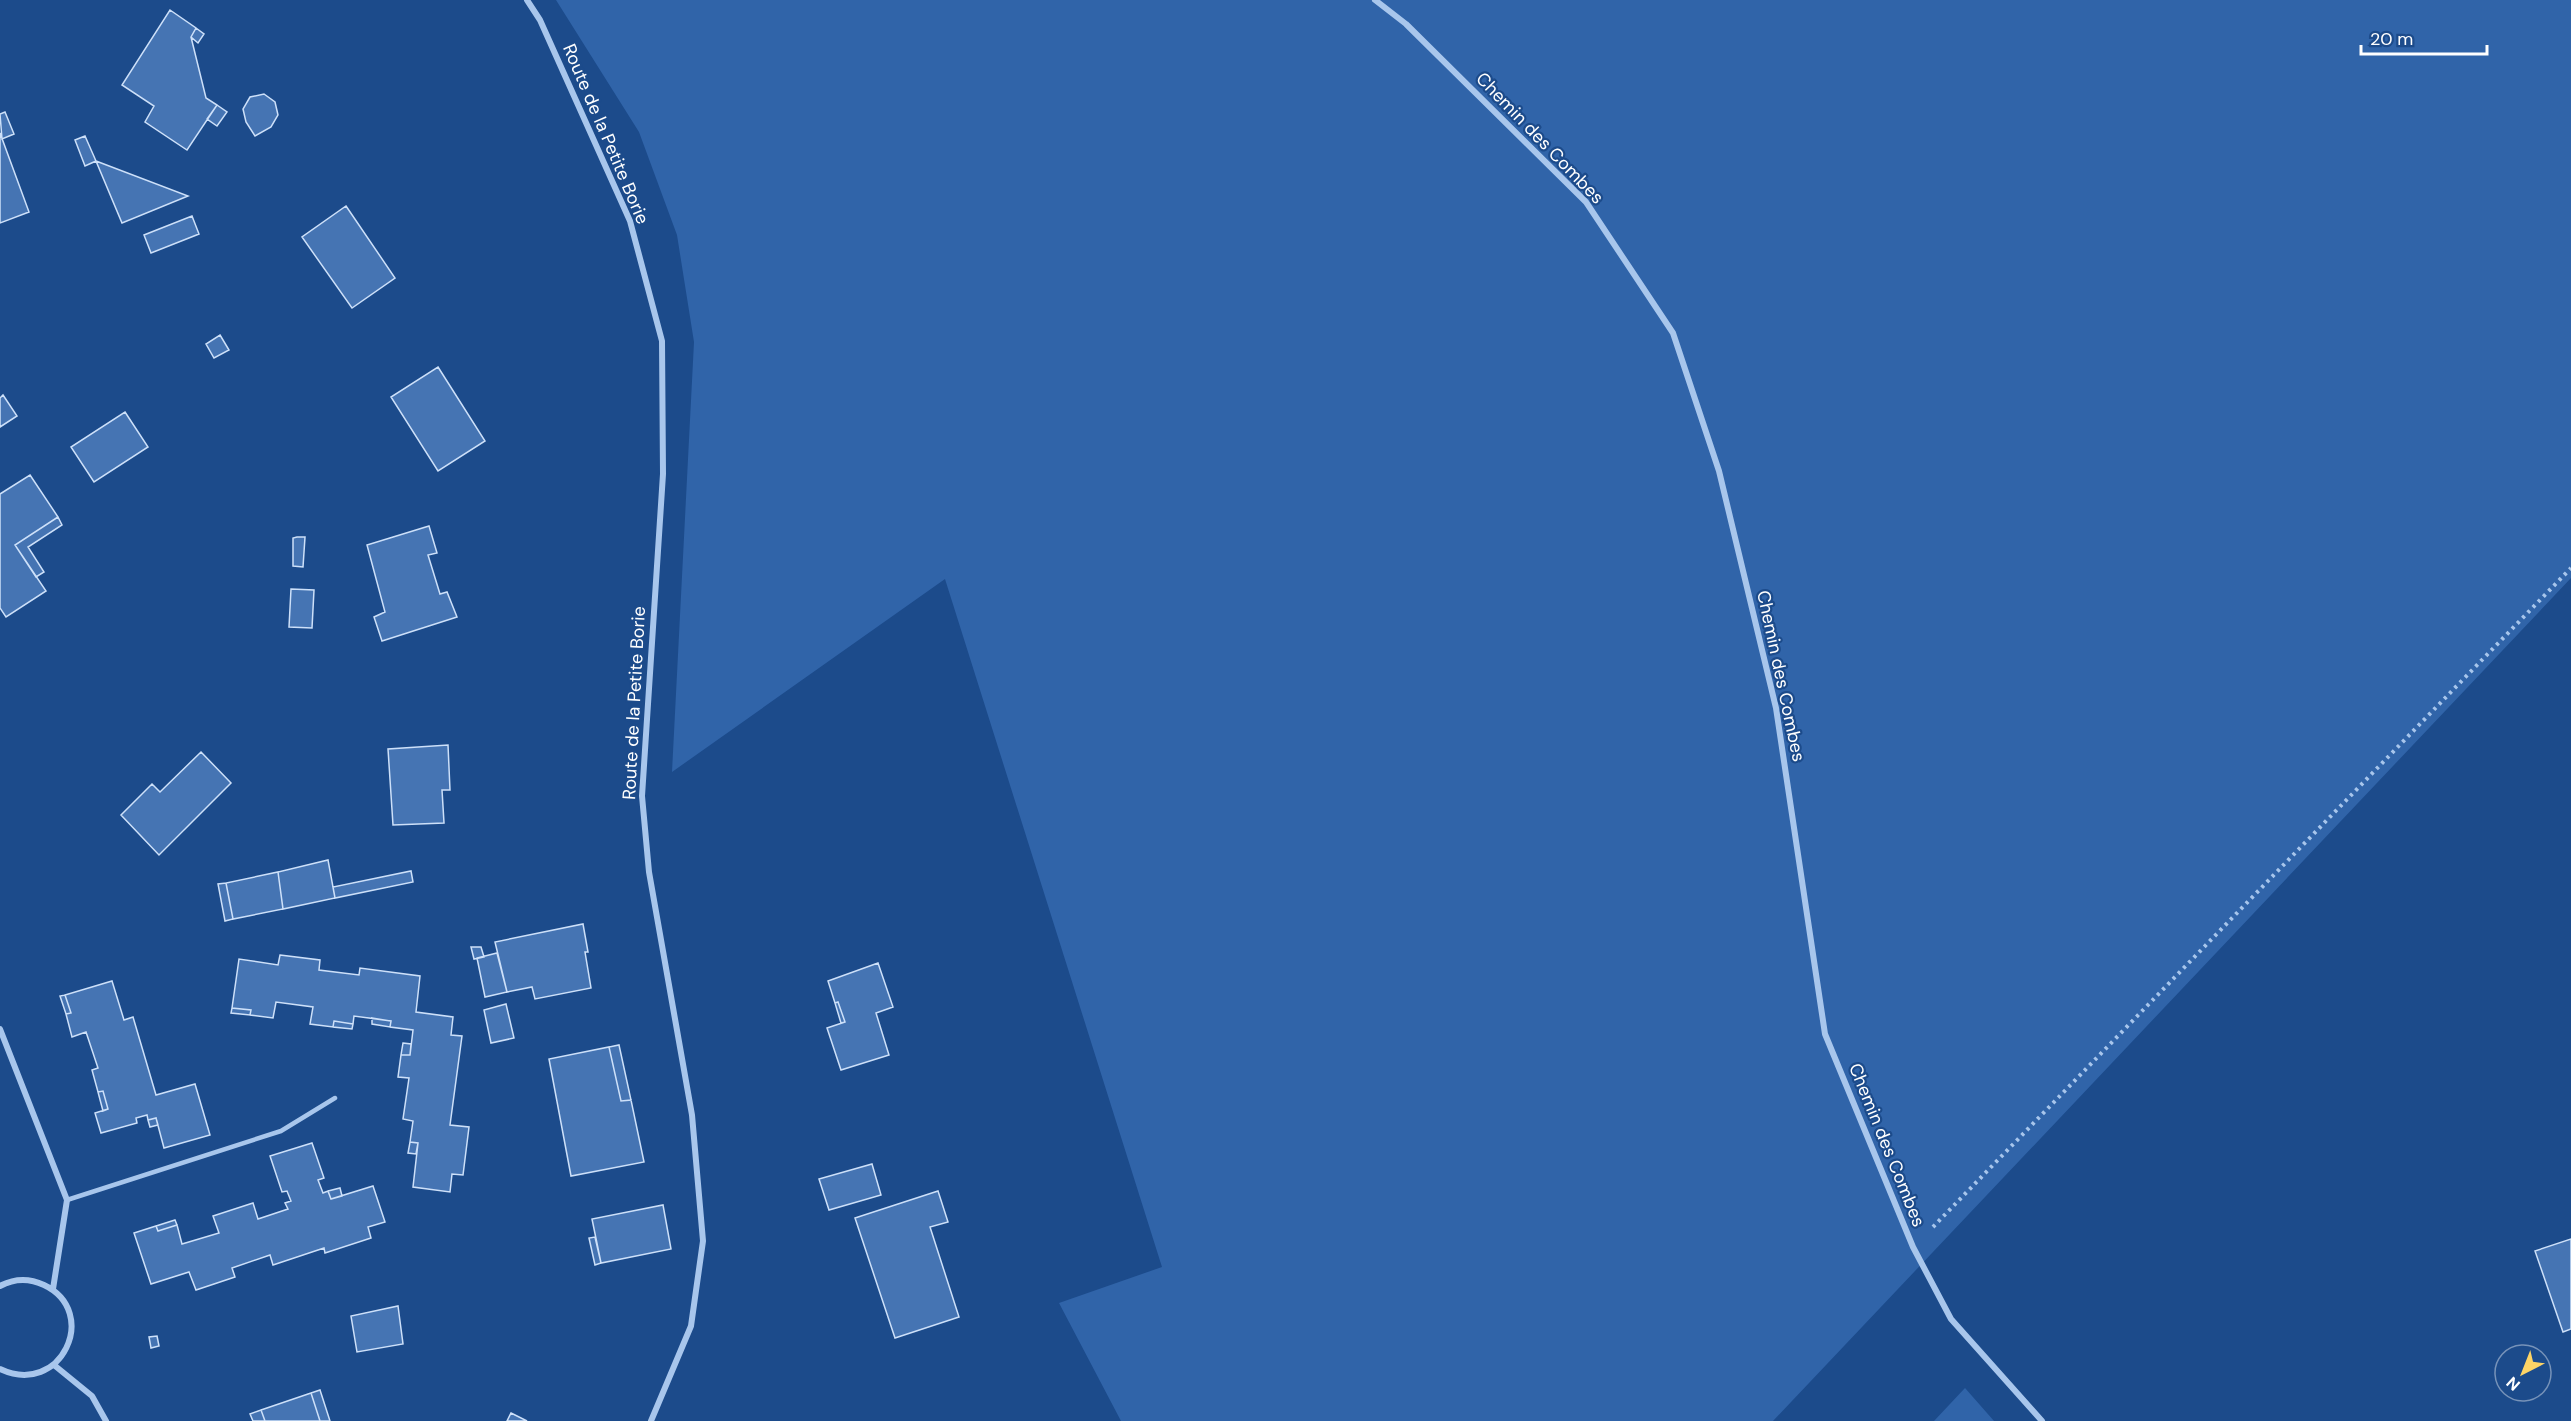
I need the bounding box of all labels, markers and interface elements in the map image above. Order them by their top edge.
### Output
scale bar [2361,18,2487,56]
text: 20 m [2370,27,2413,51]
street label: Route de la Petite Borie [557,40,655,228]
street label: Chemin des Combes [1471,67,1609,209]
street label: Chemin des Combes [1751,588,1811,764]
street label: Route de la Petite Borie [617,606,651,800]
street label: Chemin des Combes [1843,1060,1931,1230]
north arrow [2493,1343,2553,1403]
text: N [2502,1372,2525,1395]

